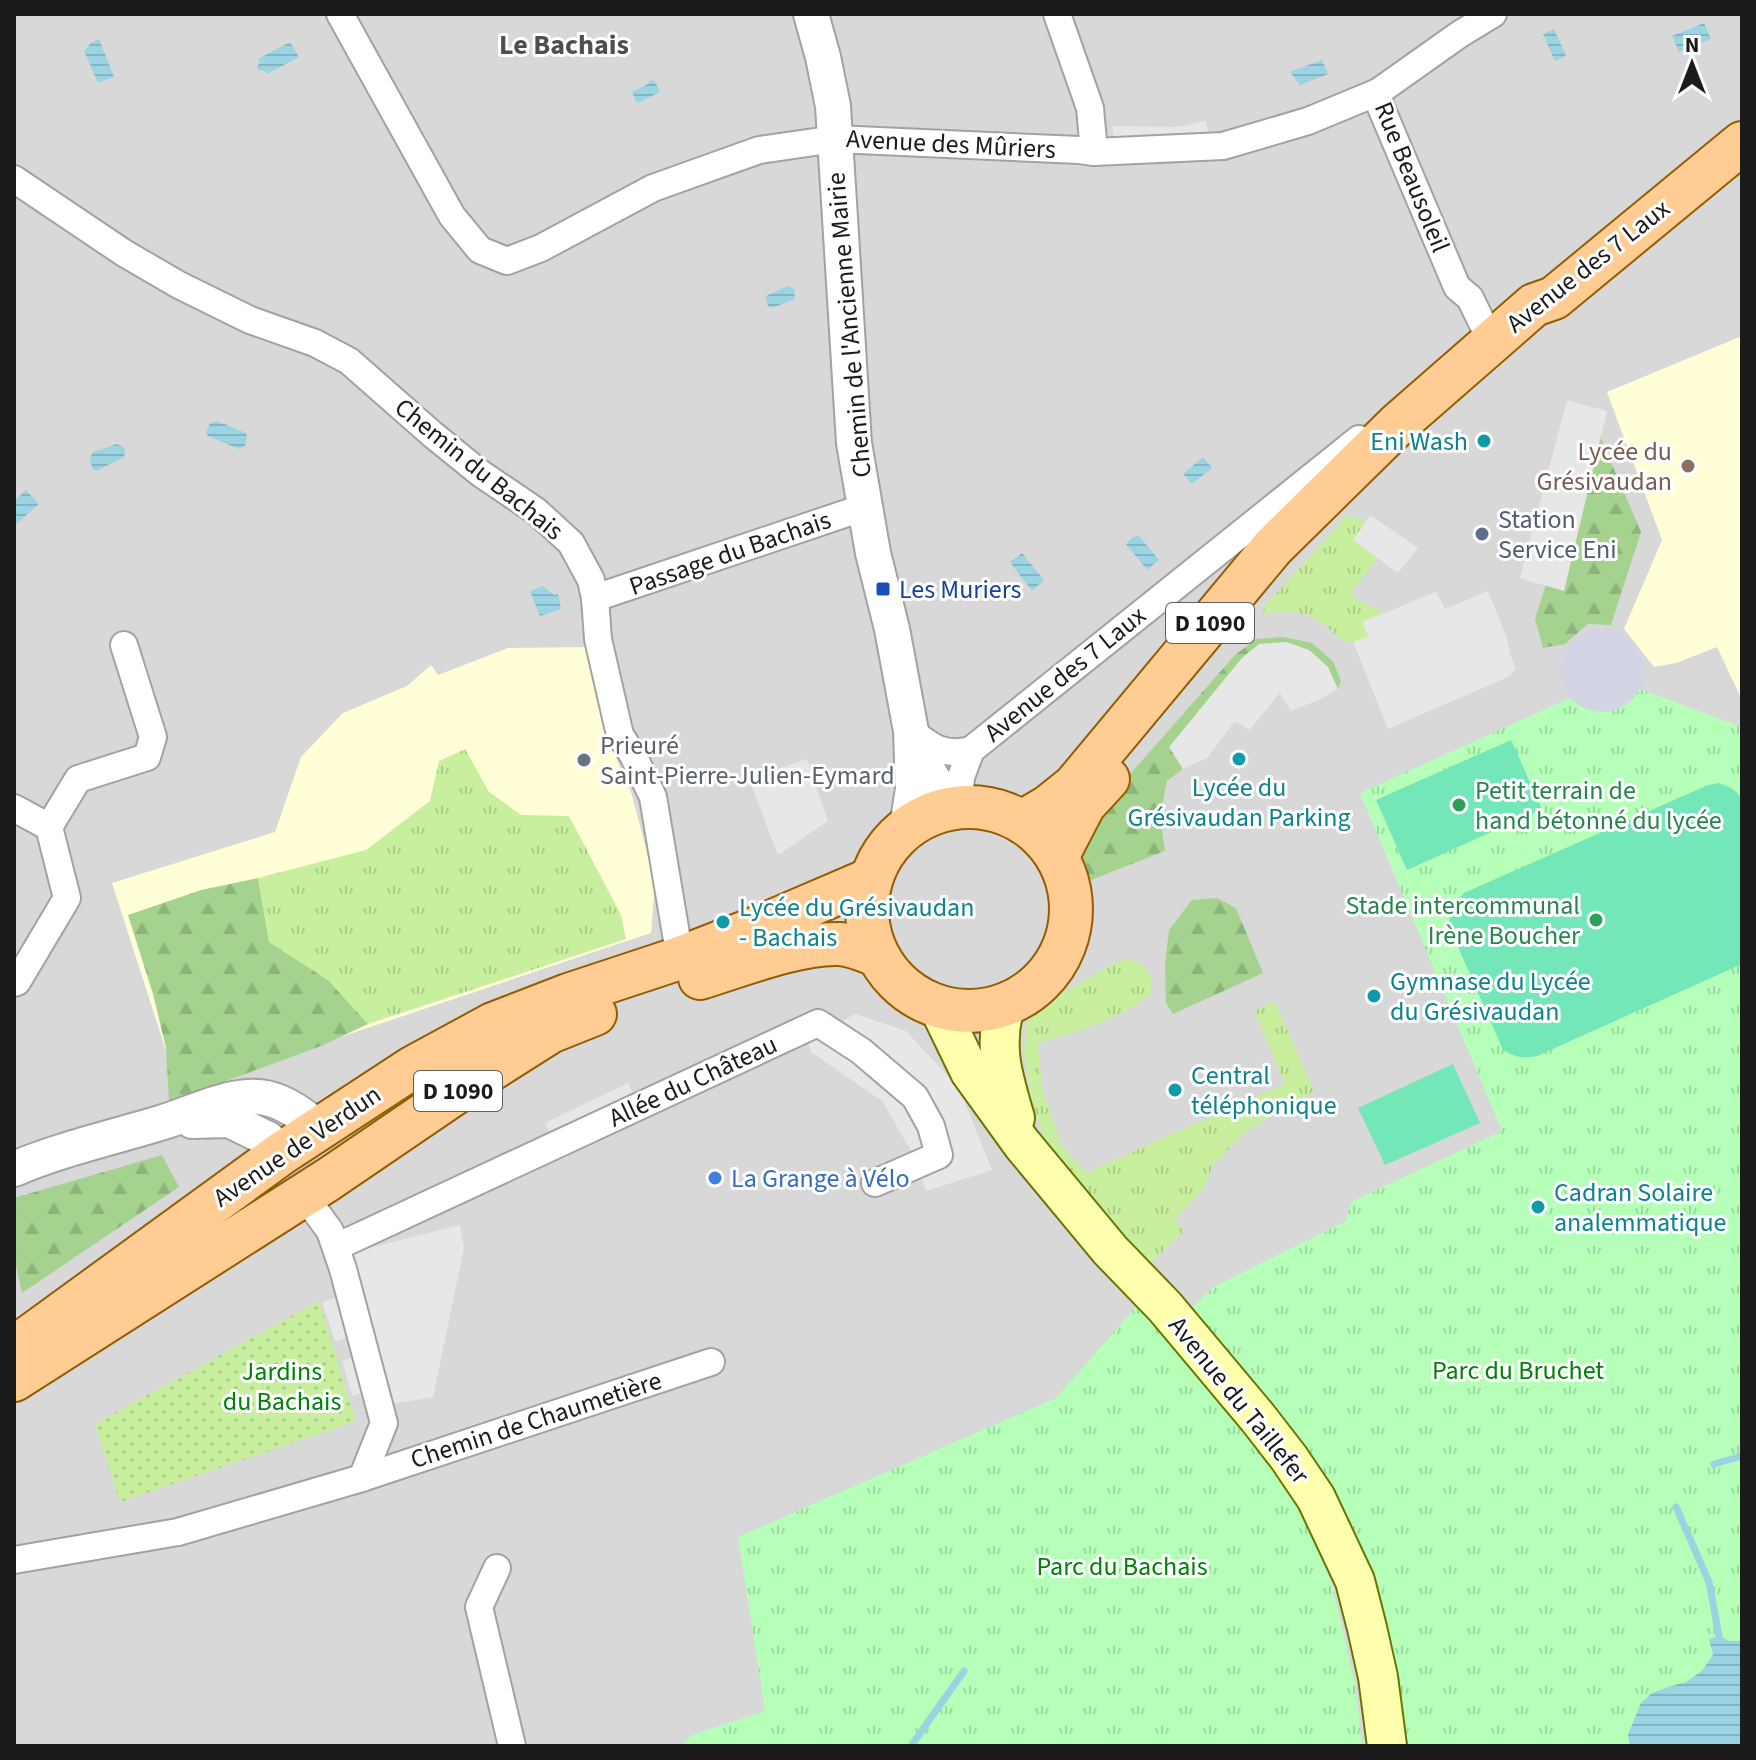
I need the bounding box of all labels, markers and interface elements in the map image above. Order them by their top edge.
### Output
north arrow [1652,24,1732,104]
district label: Le Bachais [499,25,629,65]
text: N [1685,29,1699,61]
street label: Rue Beausoleil [1365,96,1459,258]
street label: Avenue des Mûriers [845,120,1057,168]
street label: Chemin de l'Ancienne Mairie [817,171,881,479]
street label: Avenue des 7 Laux [1498,190,1678,342]
street label: Chemin du Bachais [387,389,571,549]
place label: Eni Wash [1370,423,1468,460]
marker: Eni Wash [1475,432,1493,450]
place label: Lycée du Grésivaudan [1536,433,1672,500]
marker: Lycée du Grésivaudan [1679,457,1697,475]
street label: Passage du Bachais [624,501,836,605]
place label: Station Service Eni [1498,501,1617,568]
marker: Station Service Eni [1473,525,1491,543]
place label: Les Muriers [899,571,1022,608]
marker: Les Muriers [874,580,892,598]
street label: Avenue des 7 Laux [976,597,1154,751]
road number: D 1090 [1166,603,1254,643]
place label: Prieuré Saint-Pierre-Julien-Eymard [600,727,895,794]
marker: Lycée du Grésivaudan Parking [1230,750,1248,768]
marker: Prieuré Saint-Pierre-Julien-Eymard [575,751,593,769]
place label: Lycée du Grésivaudan Parking [1127,769,1351,836]
place label: Petit terrain de hand bétonné du lycée [1475,772,1722,839]
marker: Petit terrain de hand bétonné du lycée [1450,796,1468,814]
place label: Stade intercommunal Irène Boucher [1346,887,1581,954]
place label: Lycée du Grésivaudan - Bachais [739,889,974,956]
marker: Stade intercommunal Irène Boucher [1587,911,1605,929]
marker: Lycée du Grésivaudan - Bachais [714,913,732,931]
place label: Gymnase du Lycée du Grésivaudan [1390,963,1591,1030]
marker: Gymnase du Lycée du Grésivaudan [1365,987,1383,1005]
street label: Allée du Château [603,1026,783,1136]
place label: Central téléphonique [1191,1057,1337,1124]
road number: D 1090 [414,1071,502,1111]
street label: Avenue de Verdun [206,1076,388,1216]
marker: Central téléphonique [1166,1081,1184,1099]
place label: La Grange à Vélo [731,1160,909,1197]
marker: La Grange à Vélo [706,1169,724,1187]
place label: Cadran Solaire analemmatique [1554,1174,1726,1241]
marker: Cadran Solaire analemmatique [1529,1198,1547,1216]
street label: Avenue du Taillefer [1160,1308,1319,1492]
park label: Parc du Bruchet [1432,1352,1604,1389]
park label: Jardins du Bachais [223,1353,341,1420]
street label: Chemin de Chaumetière [406,1362,666,1478]
park label: Parc du Bachais [1036,1548,1208,1585]

